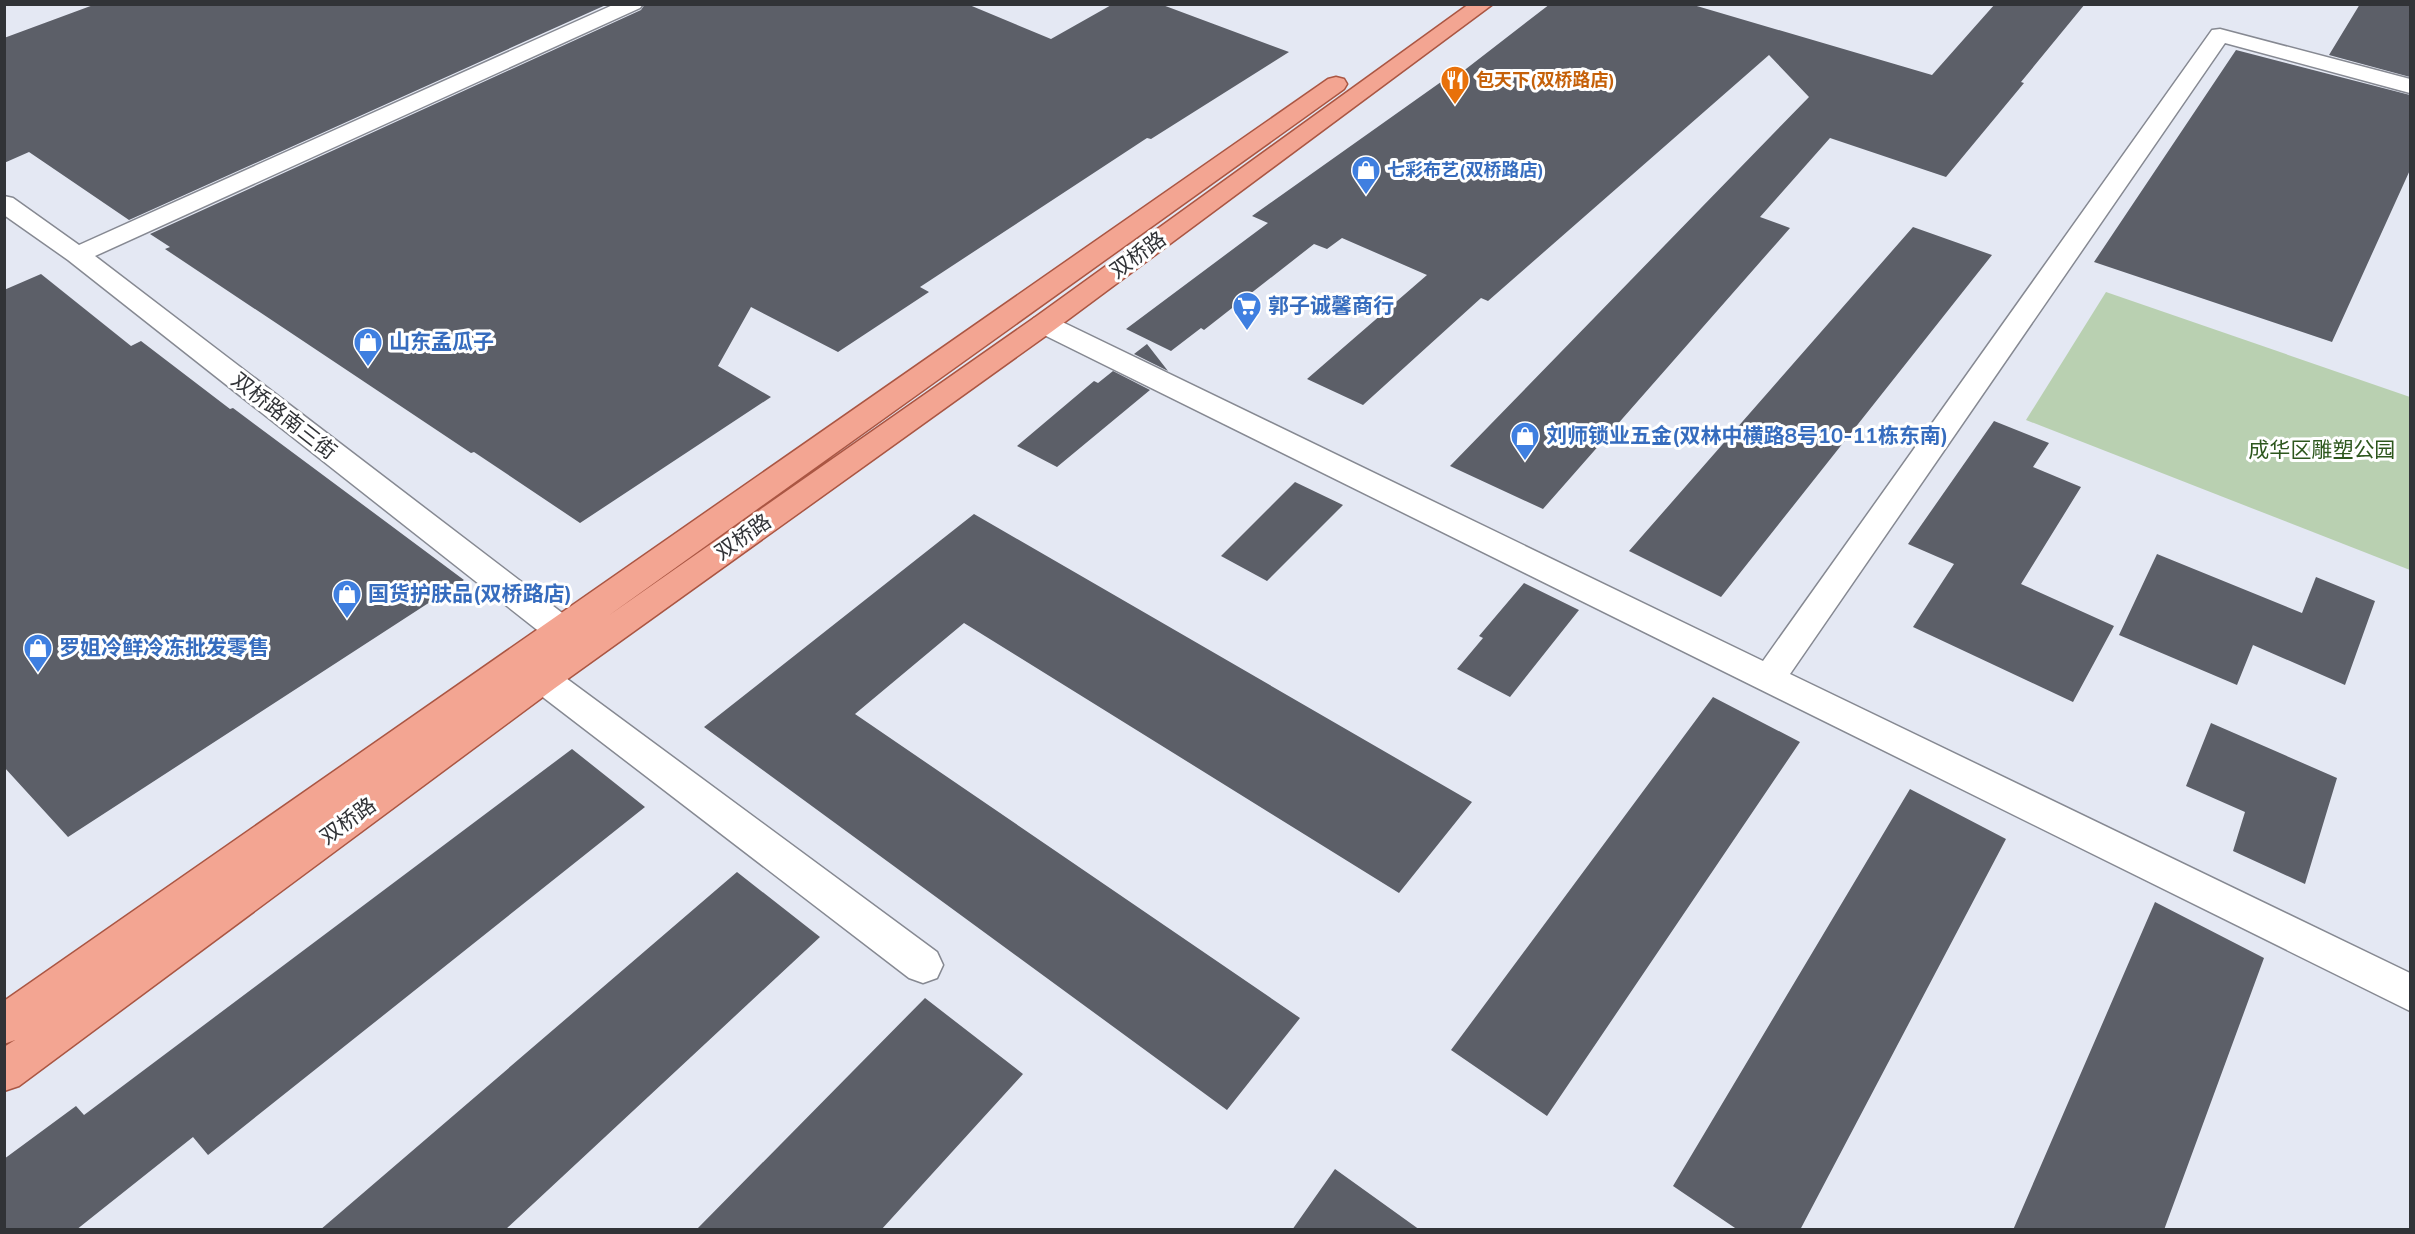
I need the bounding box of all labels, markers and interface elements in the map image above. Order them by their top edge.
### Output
restaurant icon: 包天下(双桥路店) [1439,64,1471,106]
place label: 包天下(双桥路店) [1476,68,1615,91]
shop icon: 七彩布艺(双桥路店) [1350,154,1382,196]
place label: 七彩布艺(双桥路店) [1387,158,1544,181]
street label: 双桥路 [1104,225,1171,283]
supermarket icon: 郭子诚馨商行 [1231,290,1263,332]
place label: 郭子诚馨商行 [1268,292,1394,318]
shop icon: 山东孟瓜子 [352,326,384,368]
place label: 山东孟瓜子 [389,328,494,354]
street label: 双桥路南三街 [227,366,342,464]
shop icon: 刘师锁业五金(双林中横路8号10-11栋东南) [1509,420,1541,462]
place label: 刘师锁业五金(双林中横路8号10-11栋东南) [1546,422,1948,448]
park label: 成华区雕塑公园 [2249,436,2396,462]
street label: 双桥路 [709,507,776,565]
shop icon: 国货护肤品(双桥路店) [331,578,363,620]
place label: 国货护肤品(双桥路店) [368,580,572,606]
shop icon: 罗姐冷鲜冷冻批发零售 [22,632,54,674]
place label: 罗姐冷鲜冷冻批发零售 [59,634,269,660]
street label: 双桥路 [314,791,381,849]

